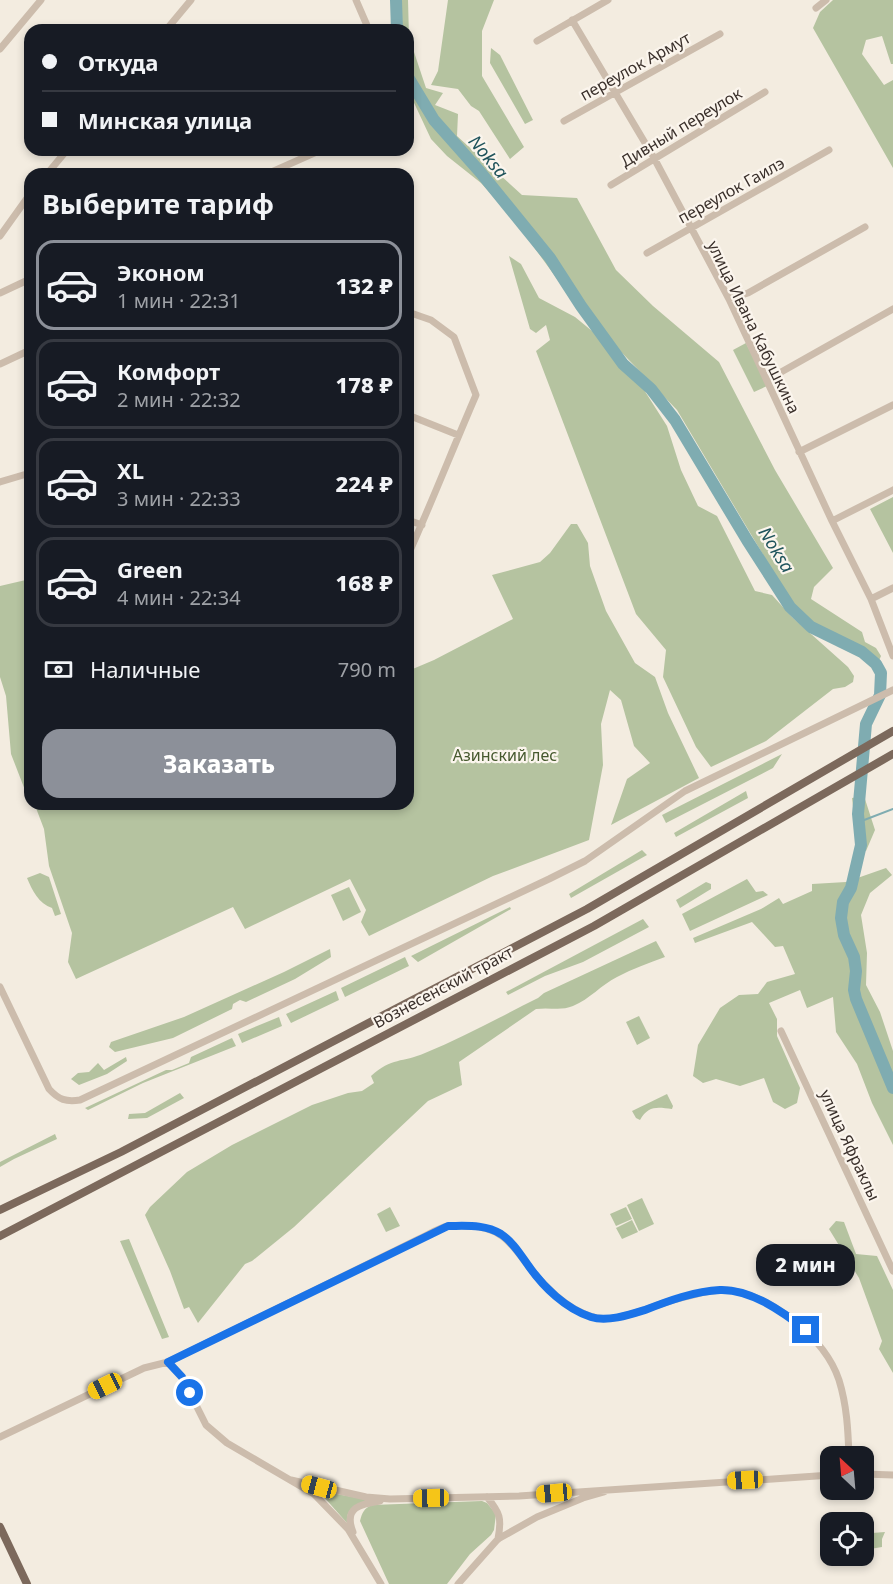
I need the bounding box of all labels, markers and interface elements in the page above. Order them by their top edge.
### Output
street label: переулок Армут [576,26,695,106]
text: Откуда [78,47,158,77]
street label: Дивный переулок [616,82,746,172]
text: Минская улица [78,105,252,135]
water label: Noksa [464,130,514,183]
street label: переулок Гаилэ [674,151,789,228]
text: Выберите тариф [42,185,274,222]
street label: улица Ивана Кабушкина [703,237,805,417]
text: Эконом [117,257,205,287]
icon: car [45,258,99,312]
text: 132 ₽ [336,270,393,300]
text: 1 мин · 22:31 [117,287,241,314]
text: Комфорт [117,356,220,386]
icon: car [45,357,99,411]
text: 178 ₽ [336,369,393,399]
text: 2 мин · 22:32 [117,386,241,413]
text: XL [117,455,144,485]
icon: car [45,456,99,510]
text: 224 ₽ [336,468,393,498]
text: 3 мин · 22:33 [117,485,241,512]
water label: Noksa [753,522,800,577]
text: Green [117,554,183,584]
icon: car [45,555,99,609]
text: 168 ₽ [336,567,393,597]
text: 4 мин · 22:34 [117,584,241,611]
icon: cash [42,653,75,686]
text: Наличные [90,654,200,684]
text: 790 m [338,656,396,683]
button: Заказать [42,729,396,798]
park label: Азинский лес [453,744,557,766]
street label: Вознесенский тракт [369,941,517,1033]
street label: улица Яфраклы [815,1086,885,1204]
callout: 2 мин [756,1243,856,1285]
text: 2 мин [775,1251,836,1278]
route end [792,1316,819,1343]
car [85,1370,125,1402]
route start [176,1379,203,1406]
north arrow [820,1446,874,1500]
map controls [820,1446,874,1566]
car [727,1470,763,1490]
car [299,1474,339,1500]
car [535,1482,573,1504]
car [413,1489,449,1507]
button: locate [820,1512,874,1566]

